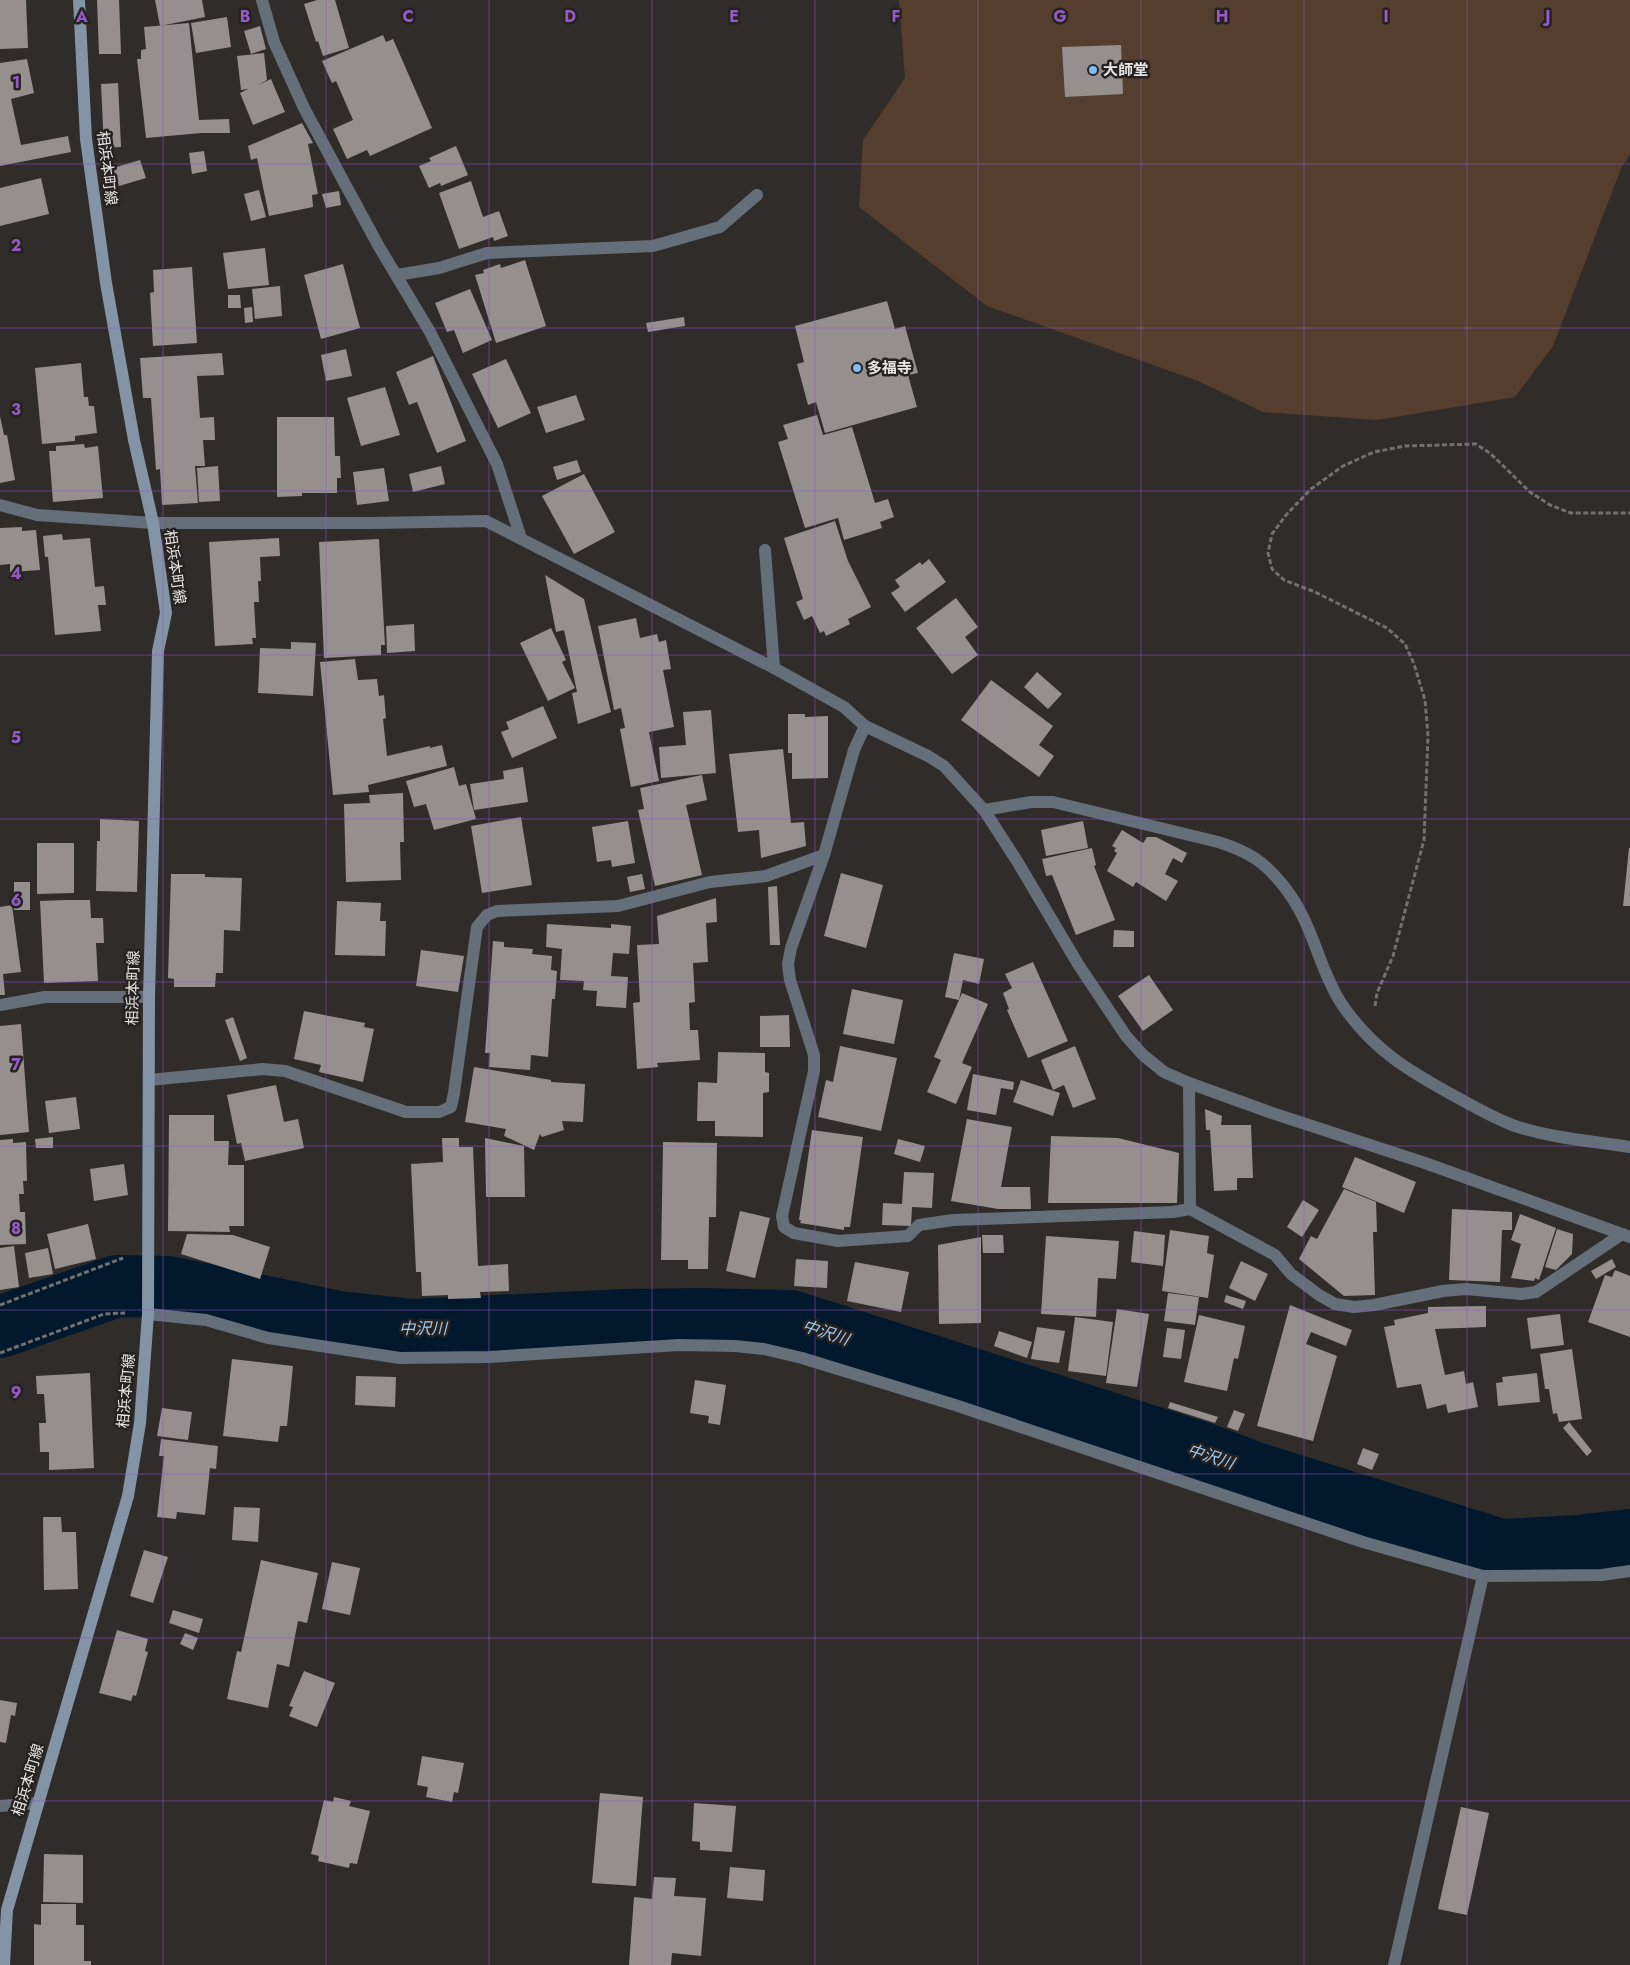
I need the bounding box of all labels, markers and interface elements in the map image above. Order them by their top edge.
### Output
text: A [75,5,88,28]
text: B [240,5,250,28]
text: C [402,5,414,28]
text: D [564,5,576,28]
text: E [729,5,739,28]
text: F [892,5,900,28]
text: G [1053,5,1067,28]
text: H [1216,5,1228,28]
text: I [1383,5,1389,28]
text: J [1542,5,1551,28]
place label: 大師堂 [1103,59,1148,81]
marker: 大師堂 [1087,64,1099,76]
text: 1 [12,71,20,94]
street label: 相浜本町線 [92,129,122,207]
text: 2 [11,234,21,257]
place label: 多福寺 [867,357,912,379]
marker: 多福寺 [851,362,863,374]
text: 3 [11,398,21,421]
street label: 相浜本町線 [159,528,191,606]
text: 4 [10,562,22,585]
text: 5 [11,726,21,749]
text: 6 [11,889,21,912]
street label: 相浜本町線 [121,950,145,1026]
text: 7 [11,1053,21,1076]
text: 8 [11,1217,21,1240]
water label: 中沢川 [799,1314,854,1351]
water label: 中沢川 [399,1317,449,1340]
street label: 相浜本町線 [112,1353,140,1429]
text: 9 [11,1381,21,1404]
water label: 中沢川 [1184,1438,1239,1475]
street label: 相浜本町線 [7,1741,49,1819]

